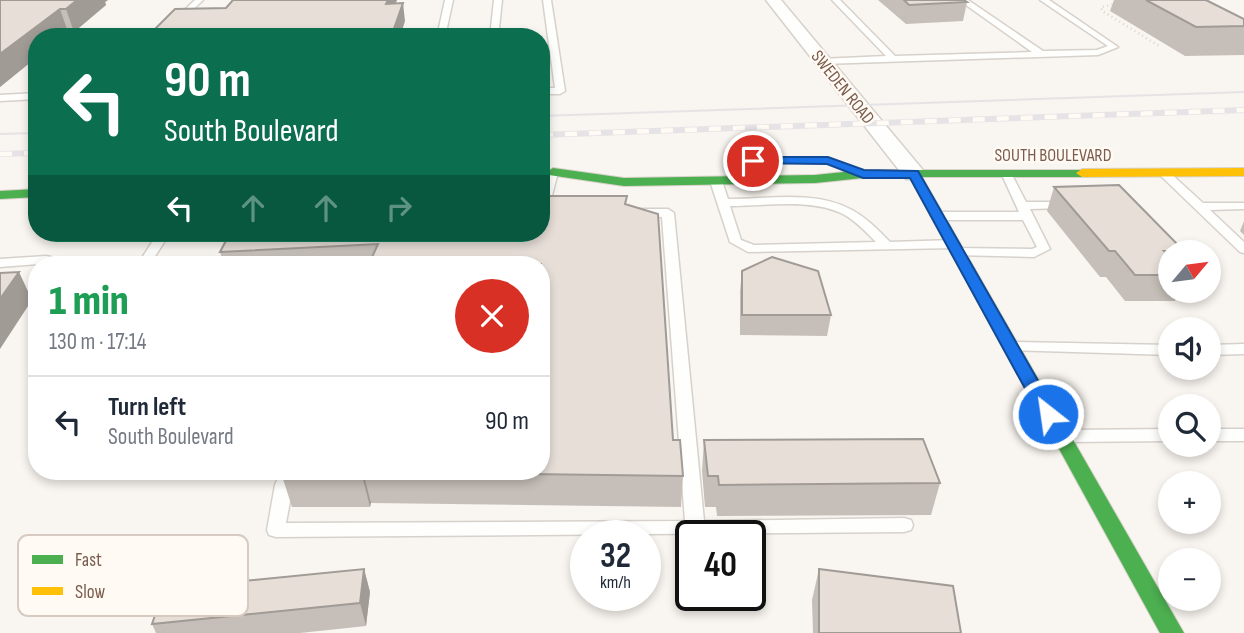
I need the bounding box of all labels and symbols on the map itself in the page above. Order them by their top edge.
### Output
street label: SWEDEN ROAD [807,46,879,128]
pin [723,131,783,191]
street label: SOUTH BOULEVARD [994,145,1112,166]
north arrow [1158,240,1222,303]
position arrow [1011,377,1085,451]
speed limit sign: 40 [675,520,766,611]
legend [18,535,248,616]
text: Fast [75,549,102,572]
text: Slow [75,581,105,604]

